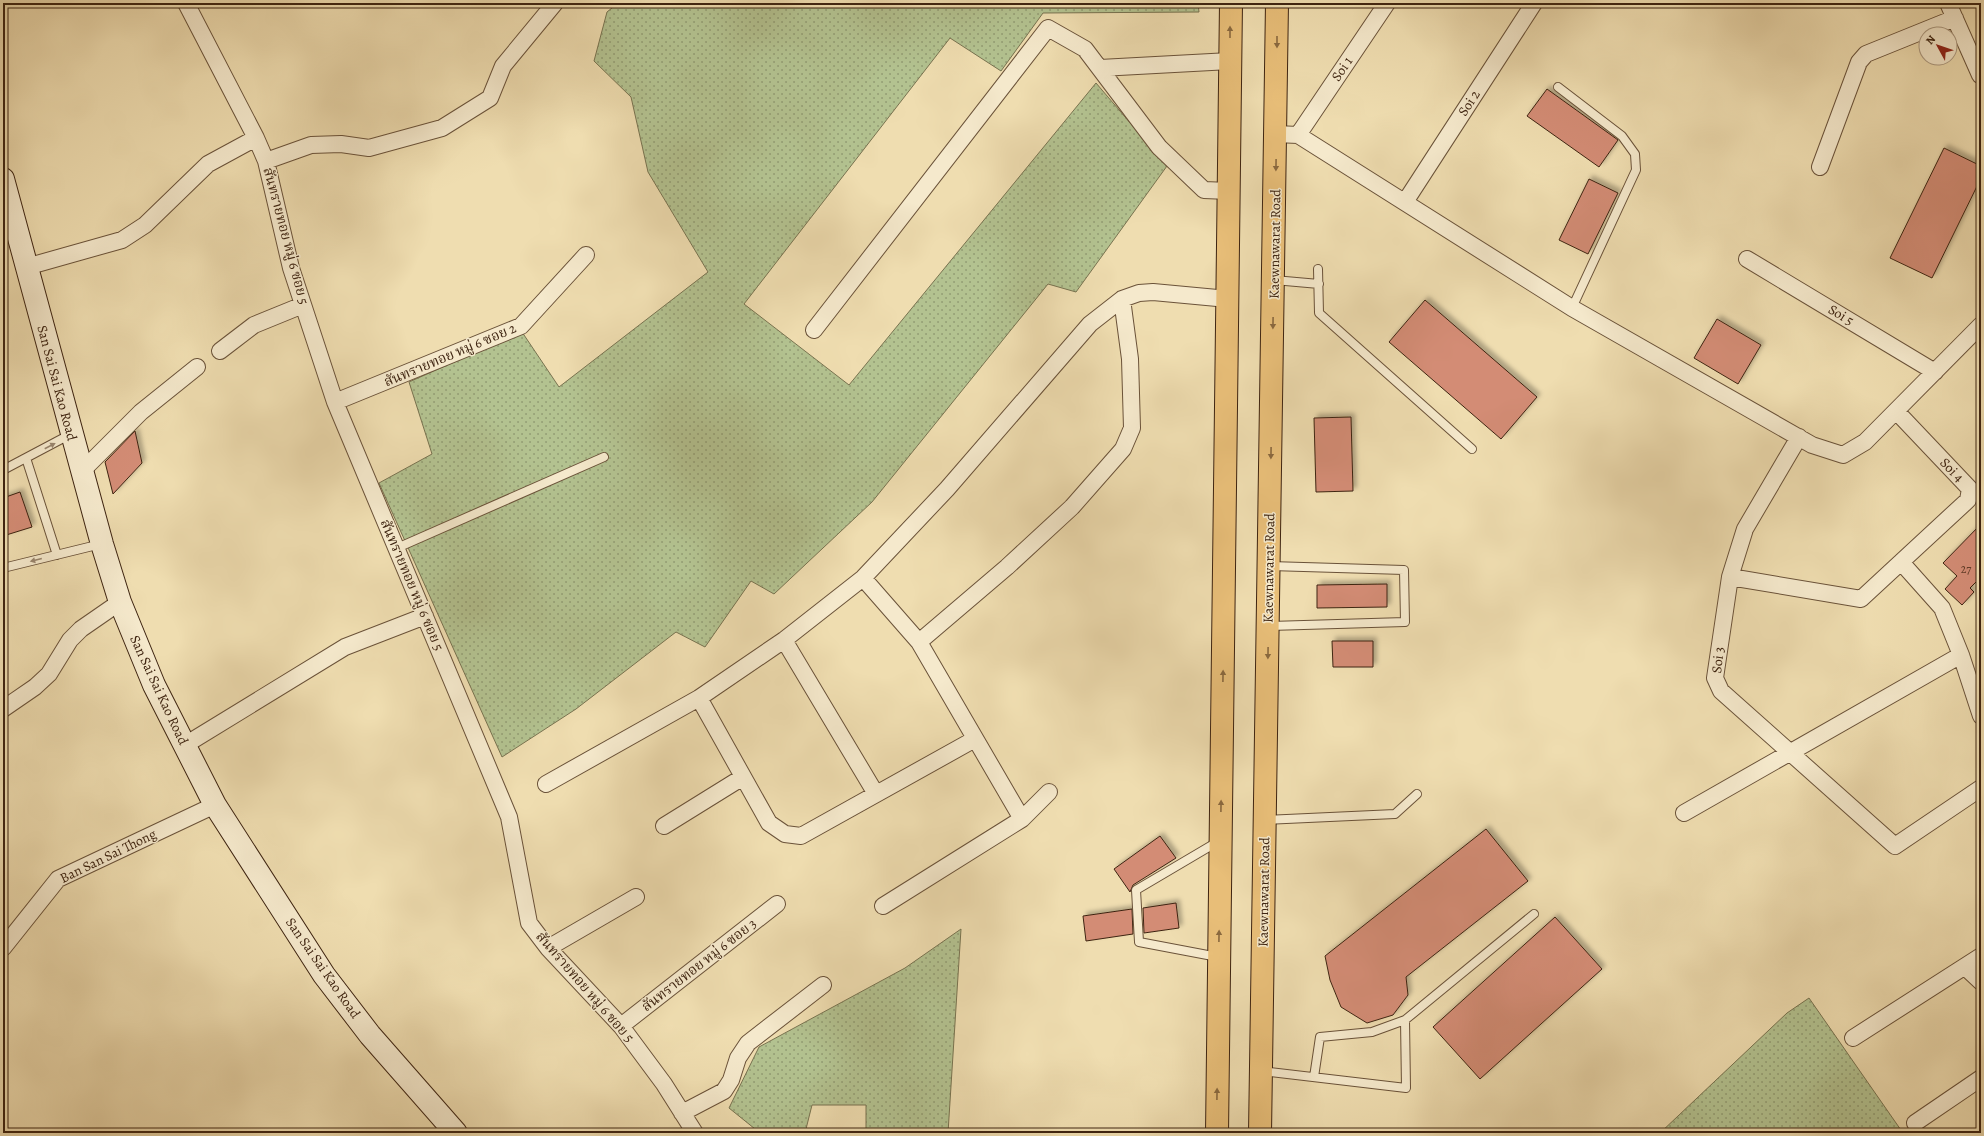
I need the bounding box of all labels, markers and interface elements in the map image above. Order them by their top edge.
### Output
one-way arrow [1227,25,1233,38]
north arrow [1918,26,1958,66]
text: N [1922,32,1939,48]
one-way arrow [1274,36,1280,49]
street label: Soi 1 [1327,53,1357,85]
street label: Soi 2 [1454,86,1485,120]
one-way arrow [1273,159,1279,172]
street label: สันทรายทอย หมู่ 6 ซอย 5 [259,165,313,307]
street label: Kaewnawarat Road [1265,189,1285,299]
street label: Soi 5 [1825,300,1857,330]
one-way arrow [1270,317,1276,330]
street label: สันทรายทอย หมู่ 6 ซอย 2 [381,318,519,391]
street label: San Sai Sai Kao Road [32,323,82,443]
one-way arrow [44,442,55,449]
one-way arrow [1268,447,1274,460]
street label: Soi 4 [1936,454,1968,486]
street label: Kaewnawarat Road [1259,513,1279,623]
street label: สันทรายทอย หมู่ 6 ซอย 5 [376,516,448,654]
one-way arrow [30,557,43,563]
house number: 27 [1961,561,1972,577]
street label: San Sai Sai Kao Road [125,632,193,748]
street label: Soi 3 [1707,646,1729,674]
one-way arrow [1265,647,1271,660]
one-way arrow [1220,669,1226,682]
one-way arrow [1218,799,1224,812]
street label: Ban San Sai Thong [56,824,160,888]
street label: Kaewnawarat Road [1254,837,1274,947]
street label: San Sai Sai Kao Road [281,914,365,1023]
street label: สันทรายทอย หมู่ 6 ซอย 3 [638,914,761,1016]
street label: สันทรายทอย หมู่ 6 ซอย 5 [531,927,639,1047]
one-way arrow [1216,929,1222,942]
one-way arrow [1214,1087,1220,1100]

